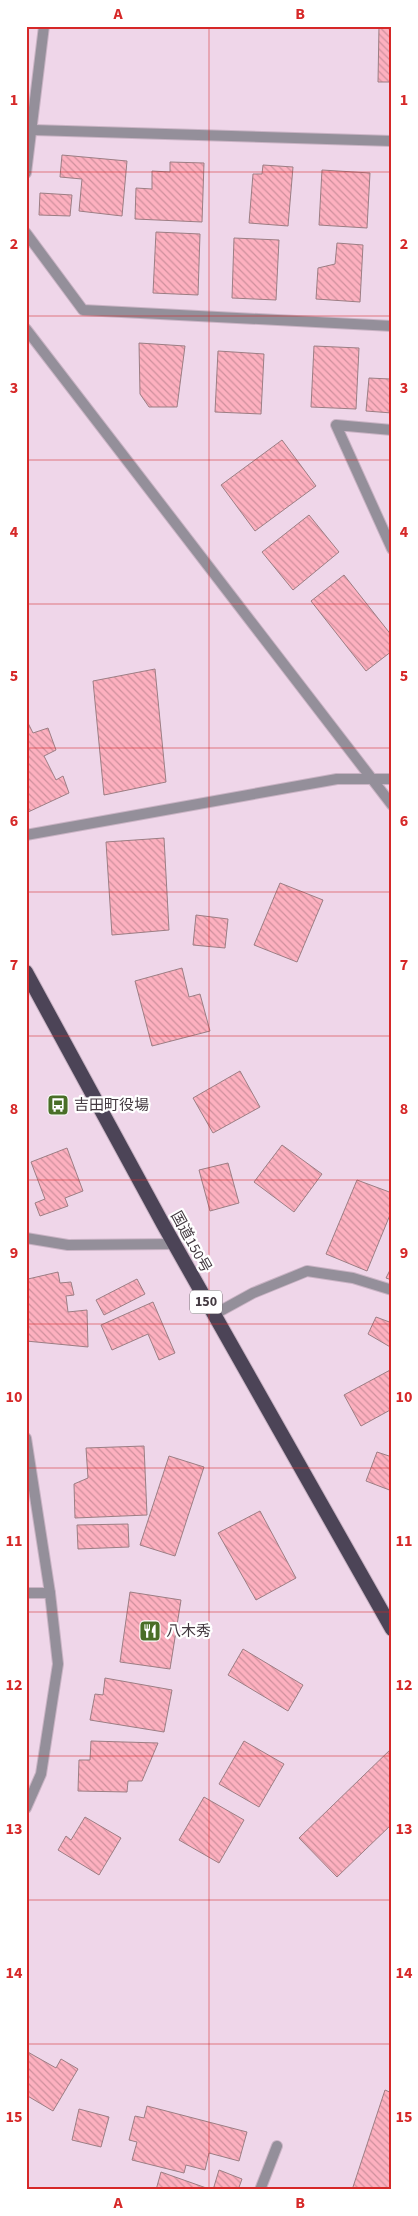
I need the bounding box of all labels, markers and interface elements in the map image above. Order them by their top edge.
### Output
text: A [112,3,123,25]
text: B [295,3,305,25]
text: 1 [10,89,18,111]
text: 1 [400,89,408,111]
text: 2 [10,233,18,255]
text: 2 [400,233,408,255]
text: 3 [10,377,18,399]
text: 3 [400,377,408,399]
text: 4 [10,521,19,543]
text: 4 [400,521,409,543]
text: 5 [10,665,18,687]
text: 5 [400,665,408,687]
text: 6 [10,810,18,832]
text: 6 [400,810,408,832]
text: 7 [10,954,18,976]
text: 7 [400,954,408,976]
bus stop icon: 吉田町役場 [46,1093,70,1117]
place label: 吉田町役場 [74,1095,149,1116]
text: 8 [10,1098,18,1120]
text: 8 [400,1098,408,1120]
street label: 国道150号 [165,1207,217,1277]
text: 9 [10,1242,18,1264]
text: 9 [400,1242,408,1264]
road number: 150 [190,1290,222,1314]
text: 10 [6,1386,22,1408]
text: 10 [396,1386,412,1408]
text: 11 [6,1530,22,1552]
text: 11 [396,1530,412,1552]
restaurant icon: 八木秀 [138,1619,162,1643]
place label: 八木秀 [166,1621,211,1642]
text: 12 [6,1674,22,1696]
text: 12 [396,1674,412,1696]
text: 13 [6,1818,22,1840]
text: 13 [396,1818,412,1840]
text: 14 [6,1962,23,1984]
text: 14 [396,1962,413,1984]
text: 15 [6,2106,22,2128]
text: 15 [396,2106,412,2128]
text: A [112,2192,123,2214]
text: B [295,2192,305,2214]

